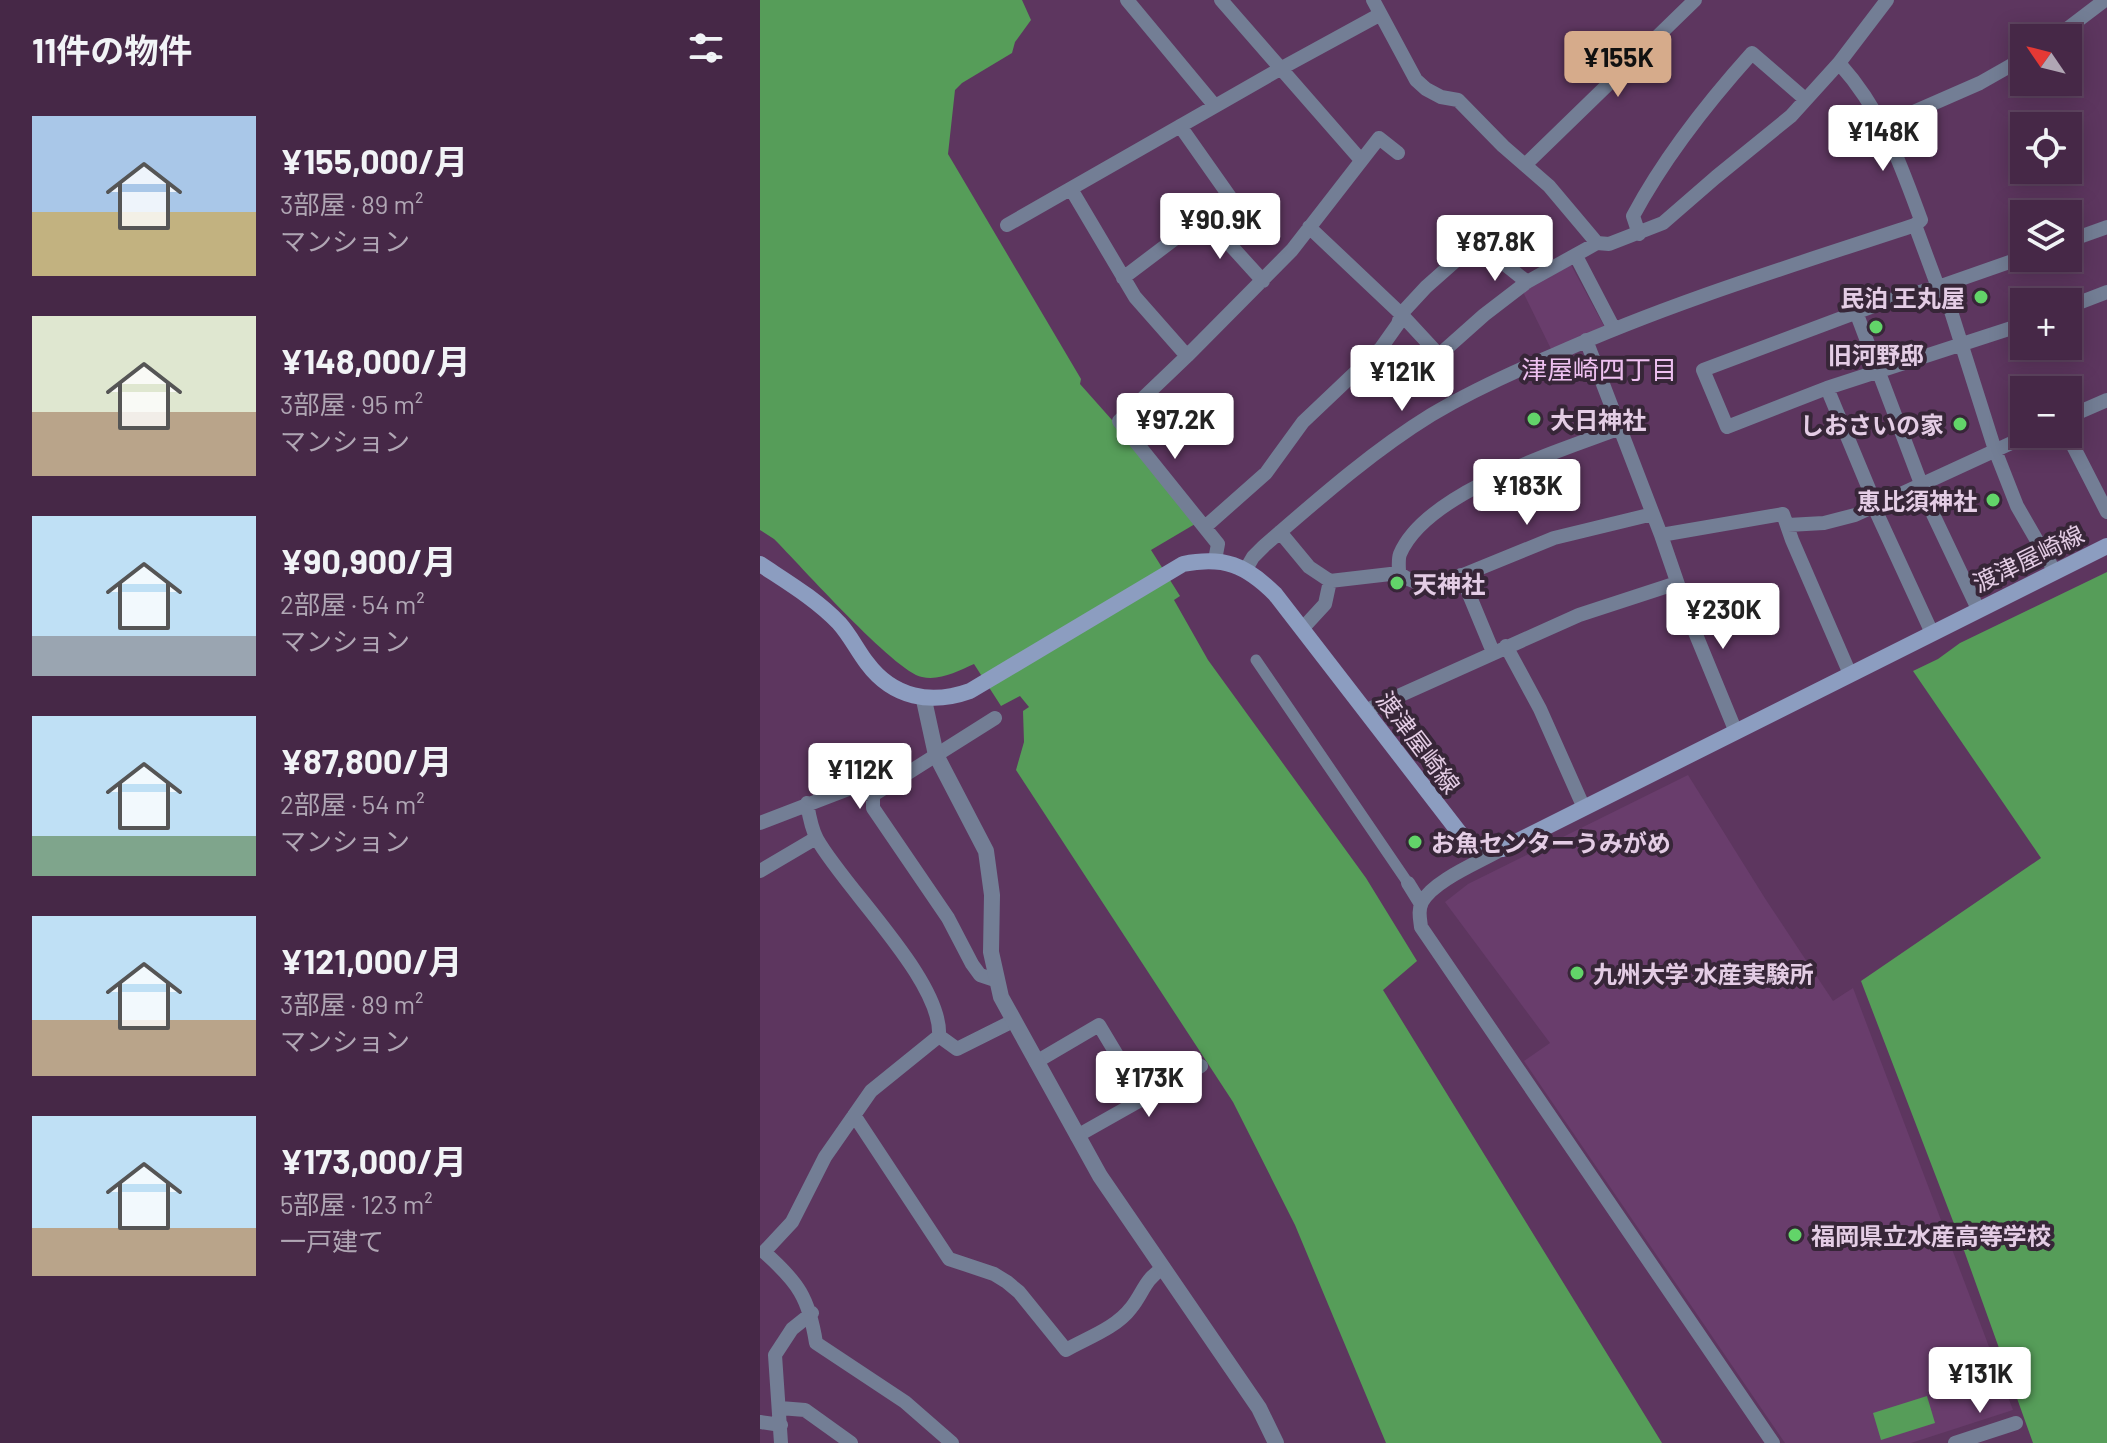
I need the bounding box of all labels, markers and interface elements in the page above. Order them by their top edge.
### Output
north arrow [2010,24,2082,96]
map controls [2010,24,2082,448]
icon: filters [684,26,728,70]
text: 11件の物件 [32,29,192,70]
pin: ¥155K [1562,31,1674,99]
text: ¥155K [1582,41,1654,72]
pin: ¥148K [1827,105,1939,173]
button: locate [2010,112,2082,184]
text: ¥148K [1846,115,1920,146]
text: ¥155,000/月 [280,140,468,181]
icon: home [96,148,192,244]
text: 3部屋 · 89 m² [280,188,424,219]
pin: ¥90.9K [1155,193,1285,261]
button: layers [2010,200,2082,272]
text: ¥90.9K [1178,203,1262,234]
pin: ¥87.8K [1430,215,1560,283]
text: マンション [280,225,410,256]
text: ¥87.8K [1455,225,1535,256]
place label: 民泊 王丸屋 [1840,283,1965,312]
marker: 民泊 王丸屋 [1972,288,1990,306]
button: + [2010,288,2082,360]
marker: 旧河野邸 [1867,318,1885,336]
text: ¥148,000/月 [280,340,471,381]
place label: 旧河野邸 [1828,340,1924,369]
pin: ¥121K [1346,345,1458,413]
icon: home [96,348,192,444]
district label: 津屋崎四丁目 [1521,353,1677,384]
text: ¥121K [1369,355,1435,386]
button: − [2010,376,2082,448]
text: 3部屋 · 95 m² [280,388,423,419]
pin: ¥97.2K [1110,393,1240,461]
text: ¥97.2K [1135,403,1215,434]
place label: 大日神社 [1550,405,1646,434]
marker: 大日神社 [1525,410,1543,428]
place label: しおさいの家 [1800,410,1944,439]
marker: しおさいの家 [1951,415,1969,433]
text: マンション [280,425,410,456]
pin: ¥183K [1471,459,1583,527]
text: ¥183K [1491,469,1563,500]
place label: 恵比須神社 [1857,486,1977,515]
marker: 恵比須神社 [1984,491,2002,509]
street label: 渡津屋崎線 [1968,519,2088,597]
text: ¥90,900/月 [280,540,457,581]
icon: home [96,548,192,644]
place label: 天神社 [1413,569,1485,598]
marker: 天神社 [1388,574,1406,592]
pin: ¥230K [1667,583,1779,651]
text: 2部屋 · 54 m² [280,588,425,619]
text: ¥230K [1684,593,1762,624]
text: マンション [280,625,410,656]
street label: 渡津屋崎線 [1371,685,1467,799]
text: ¥87,800/月 [280,740,453,781]
pin: ¥112K [804,743,916,811]
icon: home [96,748,192,844]
text: ¥112K [826,753,894,784]
text: 2部屋 · 54 m² [280,788,425,819]
text: マンション [280,825,410,856]
place label: お魚センターうみがめ [1431,828,1671,857]
marker: お魚センターうみがめ [1406,833,1424,851]
text: ¥121,000/月 [280,940,463,981]
icon: home [96,948,192,1044]
place label: 九州大学 水産実験所 [1593,959,1814,988]
marker: 九州大学 水産実験所 [1568,964,1586,982]
text: 3部屋 · 89 m² [280,988,424,1019]
text: マンション [280,1025,410,1056]
pin: ¥173K [1093,1051,1205,1119]
text: ¥173K [1114,1061,1184,1092]
text: ¥173,000/月 [280,1140,467,1181]
icon: home [96,1148,192,1244]
text: 5部屋 · 123 m² [280,1188,433,1219]
place label: 福岡県立水産高等学校 [1811,1221,2051,1250]
text: 一戸建て [280,1225,384,1256]
marker: 福岡県立水産高等学校 [1786,1226,1804,1244]
pin: ¥131K [1924,1347,2036,1415]
text: ¥131K [1947,1357,2013,1388]

